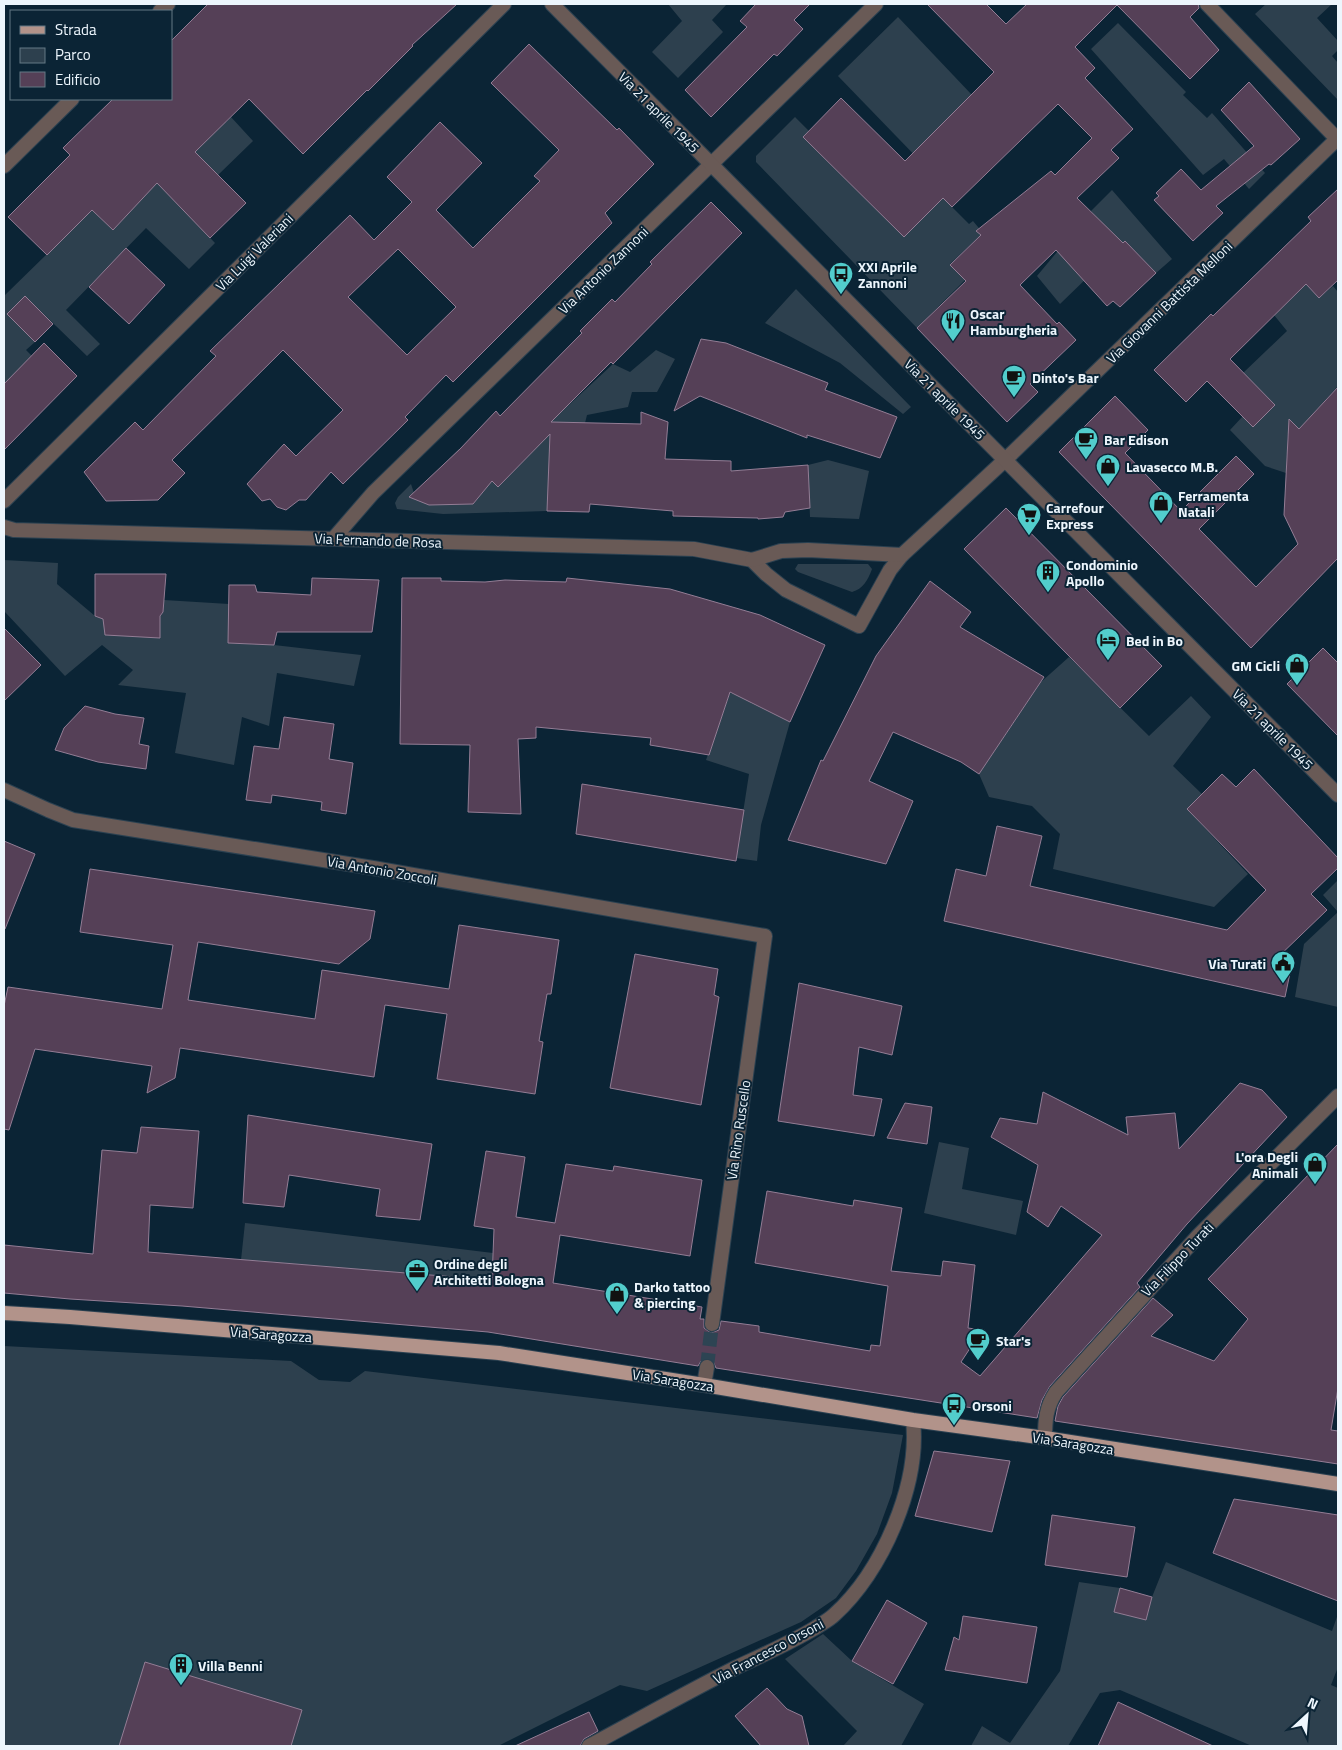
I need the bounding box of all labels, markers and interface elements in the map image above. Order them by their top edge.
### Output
legend [10,10,172,100]
text: Strada [55,18,97,41]
text: Parco [55,43,91,66]
street label: Via 21 aprile 1945 [614,67,704,157]
text: Edificio [55,68,100,91]
street label: Via Luigi Valeriani [210,208,298,296]
street label: Via Antonio Zannoni [553,221,653,319]
street label: Via Giovanni Battista Melloni [1101,236,1237,368]
place label: XXI Aprile Zannoni [858,256,917,293]
bus stop icon: XXI Aprile Zannoni [828,261,854,295]
place label: Oscar Hamburgheria [970,303,1057,340]
restaurant icon: Oscar Hamburgheria [940,308,966,342]
street label: Via 21 aprile 1945 [900,354,990,444]
cafe icon: Dinto's Bar [1001,364,1027,398]
place label: Dinto's Bar [1032,367,1099,388]
cafe icon: Bar Edison [1073,426,1099,460]
place label: Bar Edison [1104,429,1169,450]
shop icon: Lavasecco M.B. [1095,453,1121,487]
place label: Lavasecco M.B. [1126,456,1218,477]
place label: Ferramenta Natali [1178,485,1249,522]
shop icon: Ferramenta Natali [1148,490,1174,524]
place label: Carrefour Express [1046,497,1104,534]
supermarket icon: Carrefour Express [1016,502,1042,536]
street label: Via Fernando de Rosa [314,527,442,553]
place label: Condominio Apollo [1066,554,1138,591]
building icon: Condominio Apollo [1035,559,1061,593]
hotel icon: Bed in Bo [1095,627,1121,661]
place label: Bed in Bo [1126,630,1183,651]
shop icon: GM Cicli [1284,652,1310,686]
place label: GM Cicli [1232,655,1280,676]
street label: Via 21 aprile 1945 [1228,684,1318,774]
street label: Via Antonio Zoccoli [326,850,438,890]
public building icon: Via Turati [1270,950,1296,984]
place label: Via Turati [1208,953,1266,974]
street label: Via Rino Ruscello [721,1079,755,1181]
place label: L'ora Degli Animali [1235,1146,1298,1183]
shop icon: L'ora Degli Animali [1302,1151,1328,1185]
street label: Via Filippo Turati [1136,1217,1218,1301]
place label: Ordine degli Architetti Bologna [434,1253,544,1290]
office icon: Ordine degli Architetti Bologna [404,1258,430,1292]
place label: Darko tattoo & piercing [634,1276,710,1313]
shop icon: Darko tattoo & piercing [604,1281,630,1315]
street label: Via Saragozza [229,1321,313,1347]
cafe icon: Star's [965,1327,991,1361]
place label: Star's [996,1330,1031,1351]
street label: Via Saragozza [631,1363,715,1397]
bus stop icon: Orsoni [941,1392,967,1426]
place label: Orsoni [972,1395,1012,1416]
street label: Via Saragozza [1031,1426,1115,1460]
street label: Via Francesco Orsoni [709,1613,827,1689]
building icon: Villa Benni [168,1652,194,1686]
place label: Villa Benni [198,1655,263,1676]
north arrow [1282,1690,1332,1740]
text: N [1304,1691,1322,1714]

